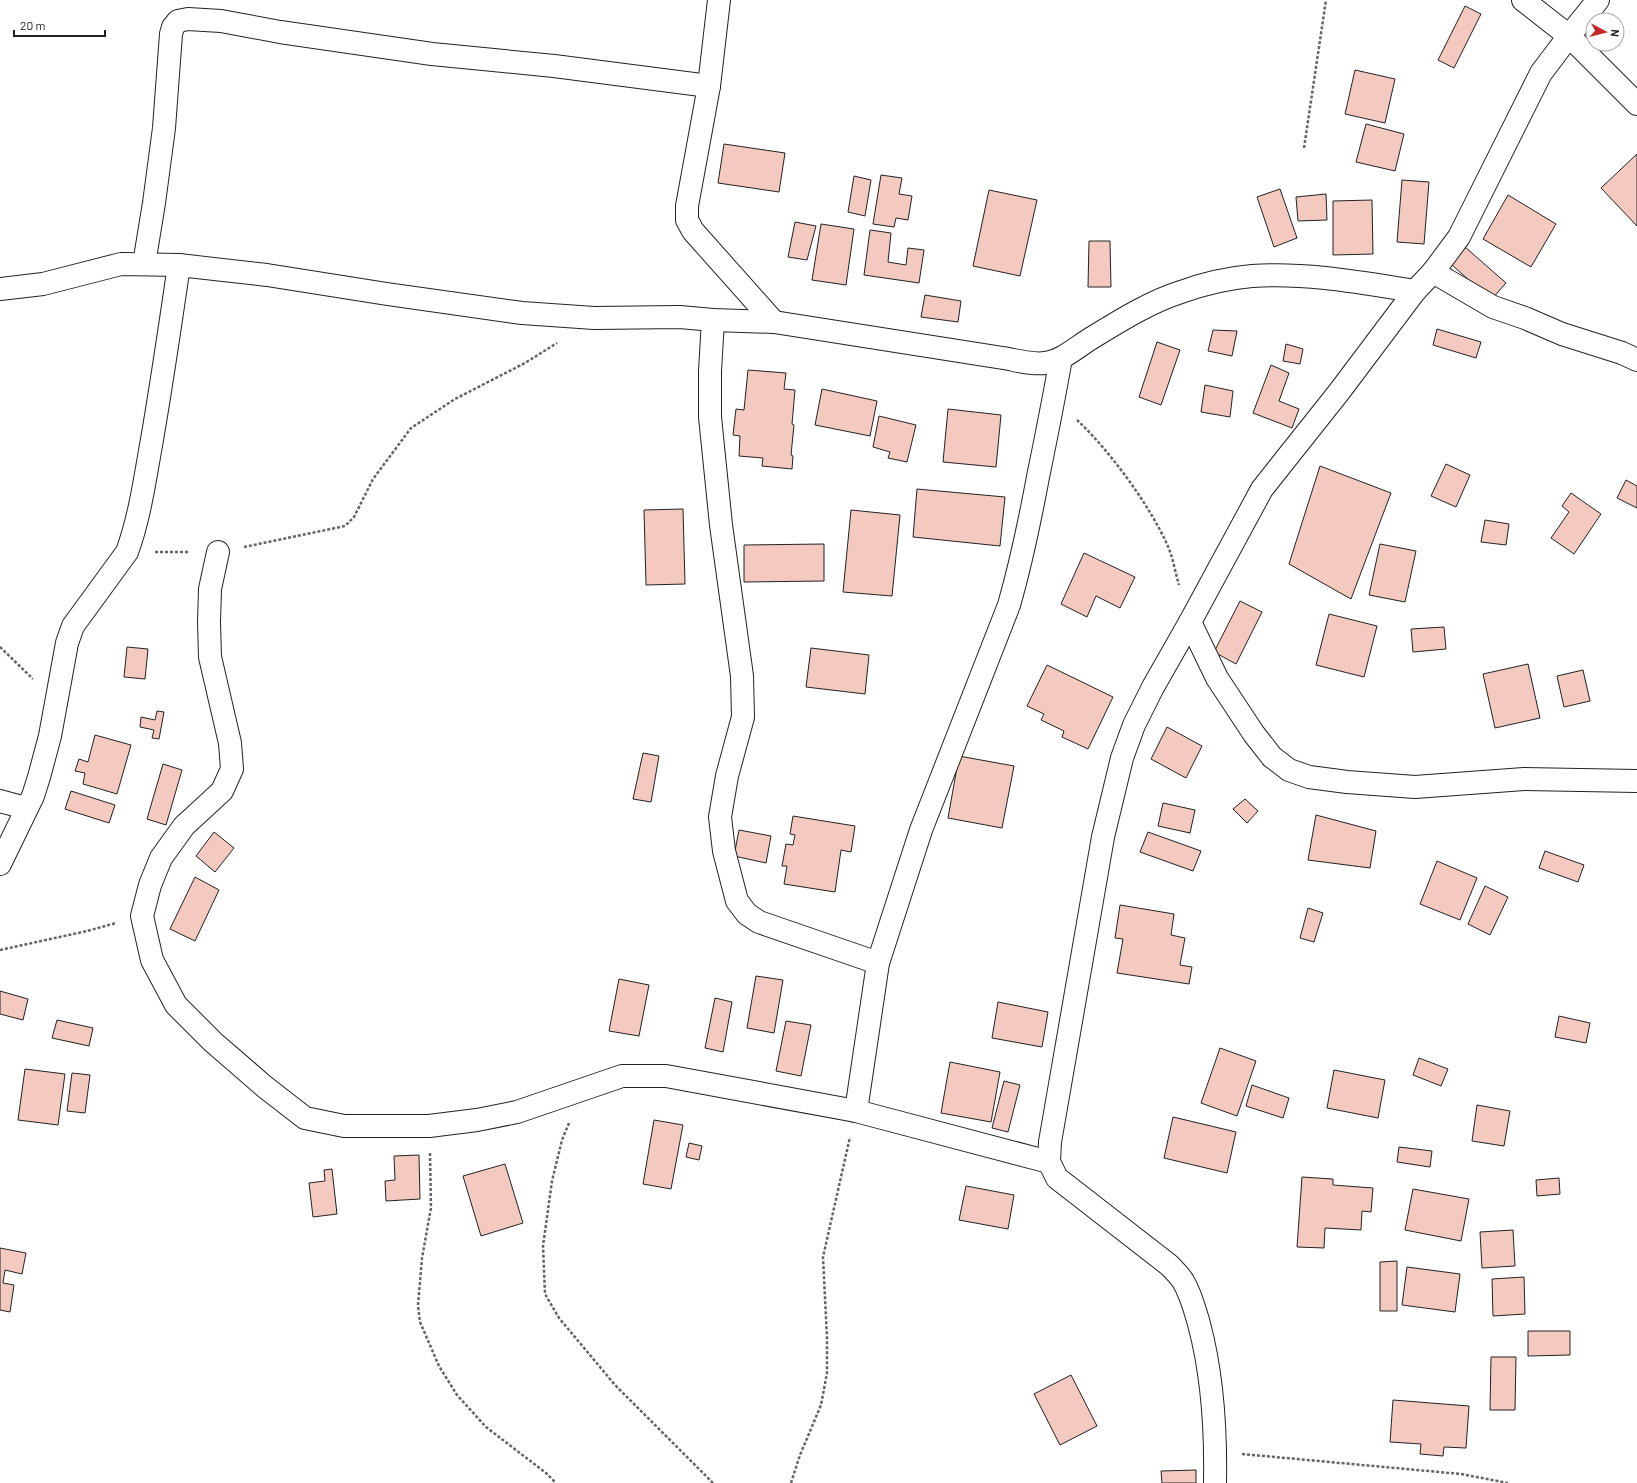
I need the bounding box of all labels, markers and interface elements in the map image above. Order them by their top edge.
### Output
scale bar [14,12,105,38]
north arrow [1585,12,1625,52]
text: 20 m [20,18,46,32]
text: N [1609,29,1622,38]

